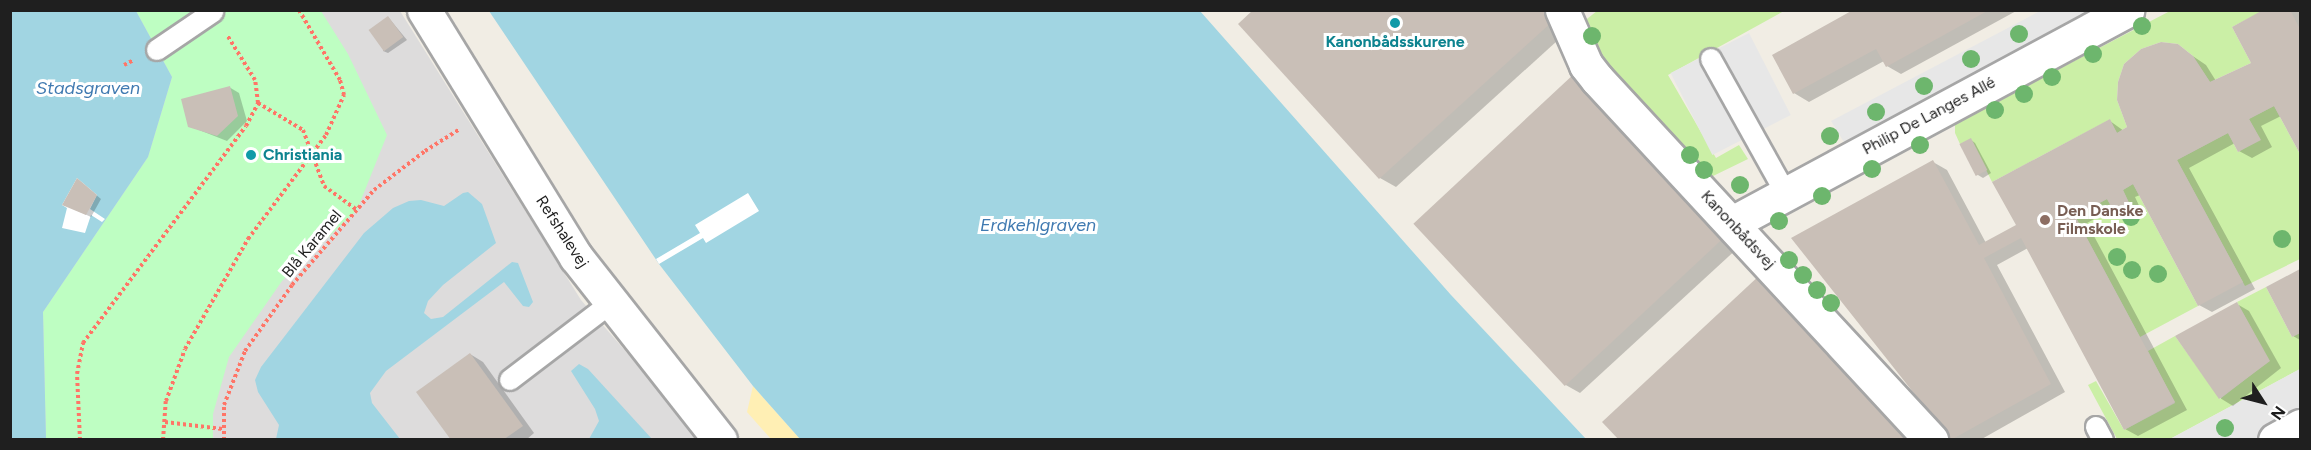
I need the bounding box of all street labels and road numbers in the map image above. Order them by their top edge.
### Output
street label: Philip De Langes Allé [1859,73,1999,159]
street label: Kanonbådsvej [1697,187,1779,273]
street label: Refshalevej [532,192,592,272]
street label: Blå Karamel [278,206,346,282]

